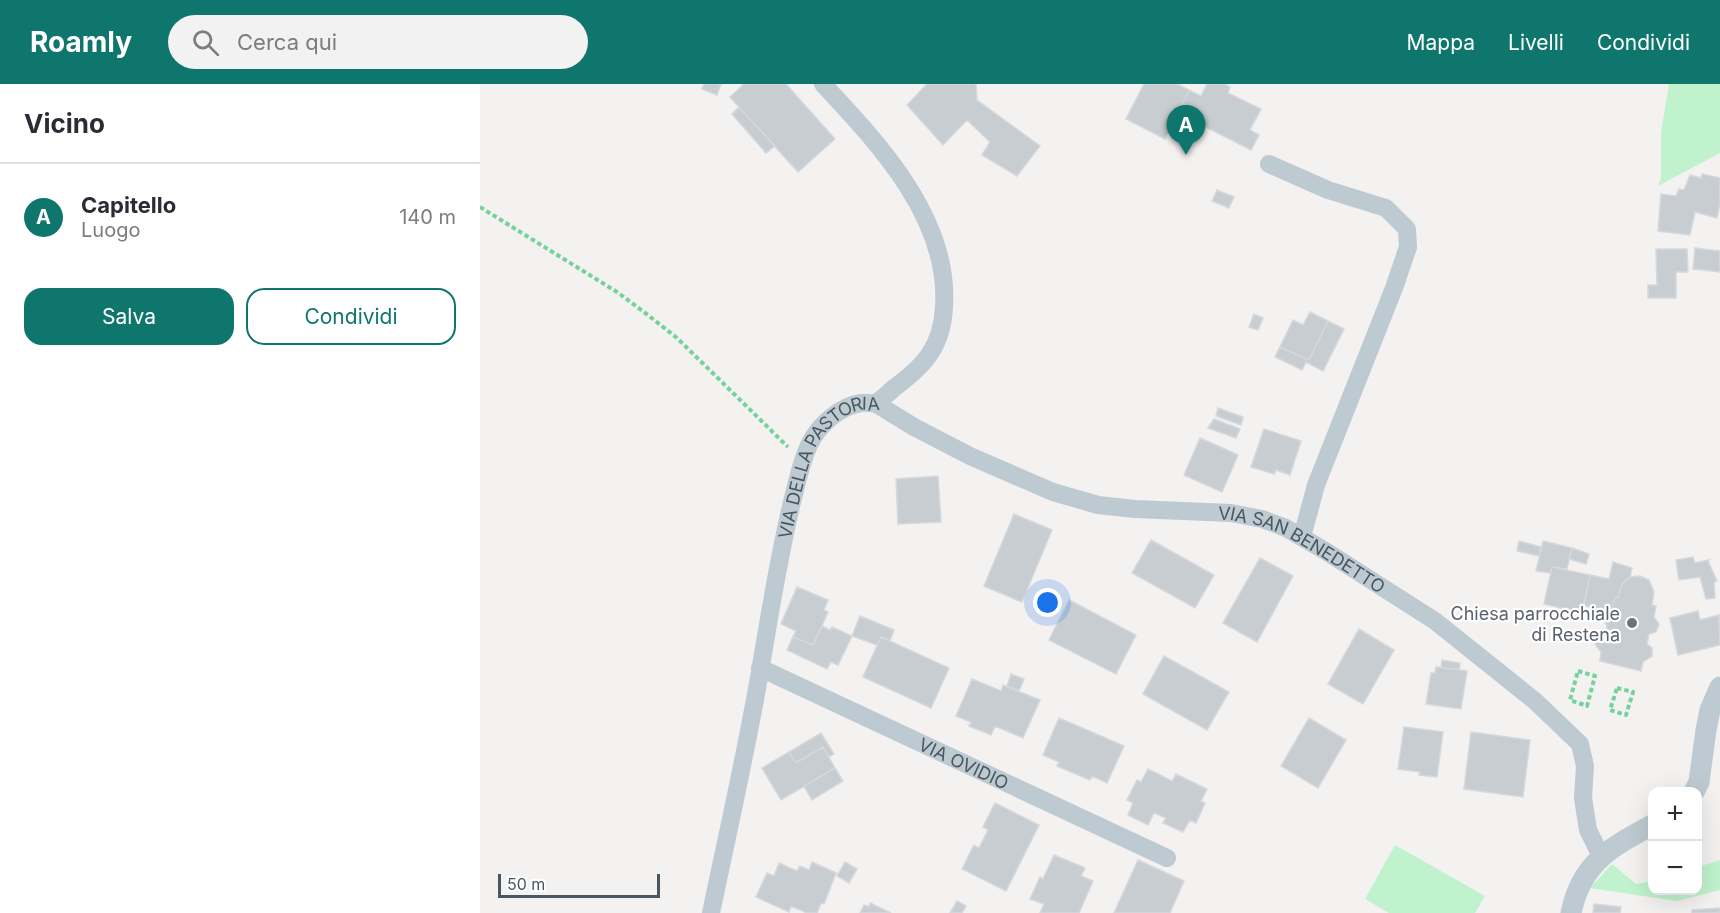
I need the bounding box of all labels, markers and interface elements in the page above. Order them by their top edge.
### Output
search box [168,15,588,69]
text: Roamly [30,25,132,59]
icon: search [189,26,222,59]
text: Cerca qui [237,29,337,55]
text: Mappa [1407,30,1475,55]
text: Livelli [1508,30,1564,55]
text: Condividi [1597,30,1690,55]
pin: A [1166,106,1206,155]
text: Vicino [24,108,105,139]
text: Capitello [81,192,176,218]
text: A [36,205,51,229]
text: 140 m [399,205,456,229]
text: Luogo [81,218,140,242]
button: Salva [24,288,234,345]
button: Condividi [246,288,456,345]
street label: VIA DELLA PASTORIA [774,392,880,540]
street label: VIA SAN BENEDETTO [1218,502,1389,597]
your location [1033,588,1062,617]
place label: Chiesa parrocchiale di Restena [1451,603,1620,645]
marker: Chiesa parrocchiale di Restena [1625,616,1639,630]
street label: VIA OVIDIO [916,733,1012,793]
map controls [1648,787,1702,895]
button: + [1648,787,1702,841]
button: − [1648,841,1702,895]
scale bar [498,871,660,898]
text: 50 m [507,874,545,894]

